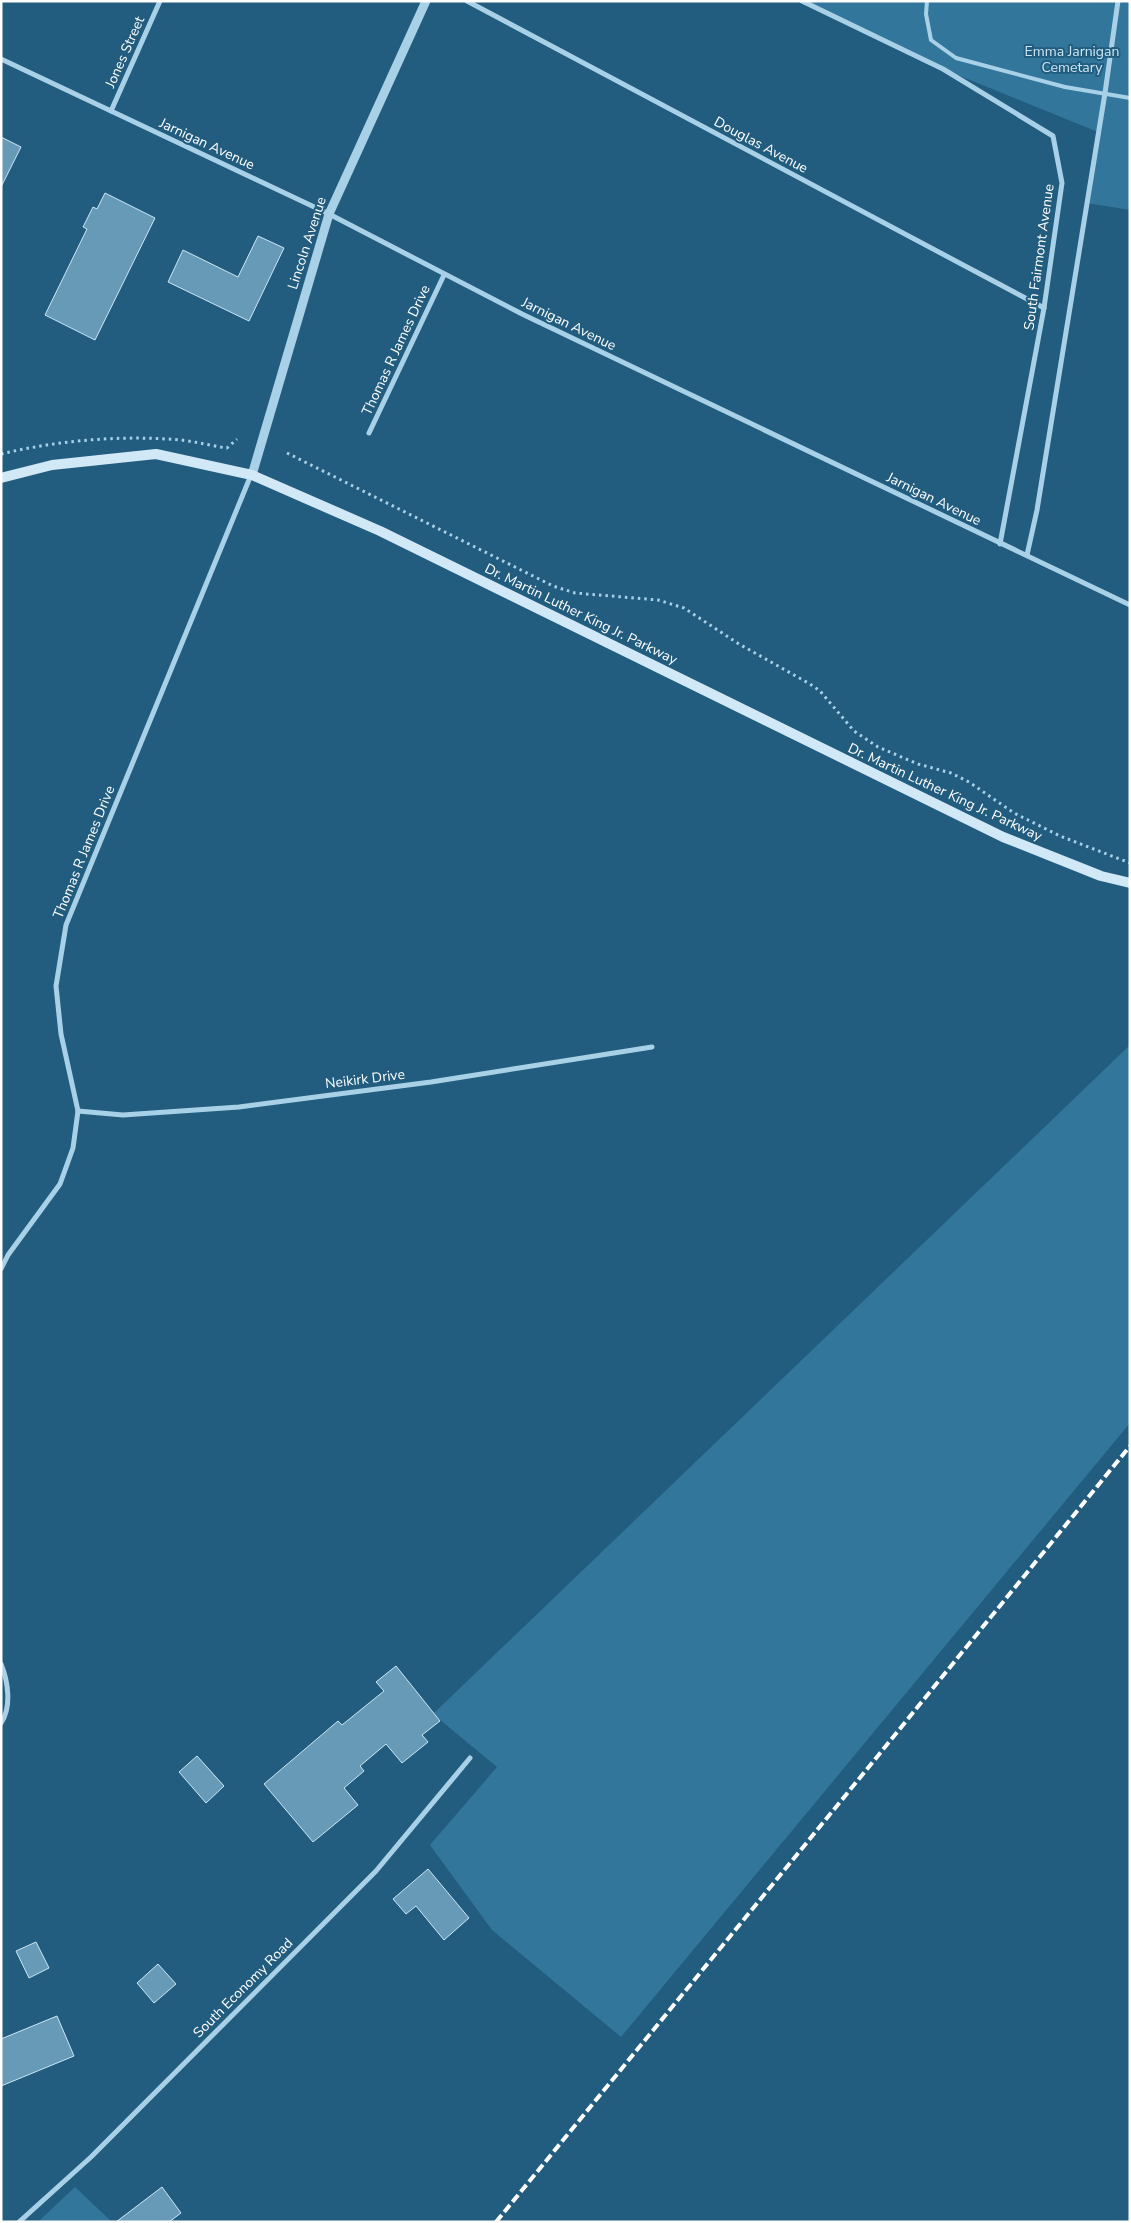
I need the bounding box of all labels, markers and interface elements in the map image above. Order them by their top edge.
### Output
street label: Jones Street [100,13,149,92]
park label: Emma Jarnigan Cemetary [1025,42,1119,77]
street label: Douglas Avenue [711,112,811,178]
street label: Jarnigan Avenue [155,113,258,174]
street label: South Fairmont Avenue [1019,183,1059,331]
street label: Lincoln Avenue [283,194,331,292]
street label: Thomas R James Drive [357,282,435,418]
street label: Jarnigan Avenue [518,292,619,355]
street label: Jarnigan Avenue [883,467,984,530]
street label: Dr. Martin Luther King Jr. Parkway [481,559,681,669]
street label: Dr. Martin Luther King Jr. Parkway [845,739,1046,846]
street label: Thomas R James Drive [49,783,119,921]
street label: Neikirk Drive [324,1065,406,1093]
street label: South Economy Road [189,1934,297,2042]

